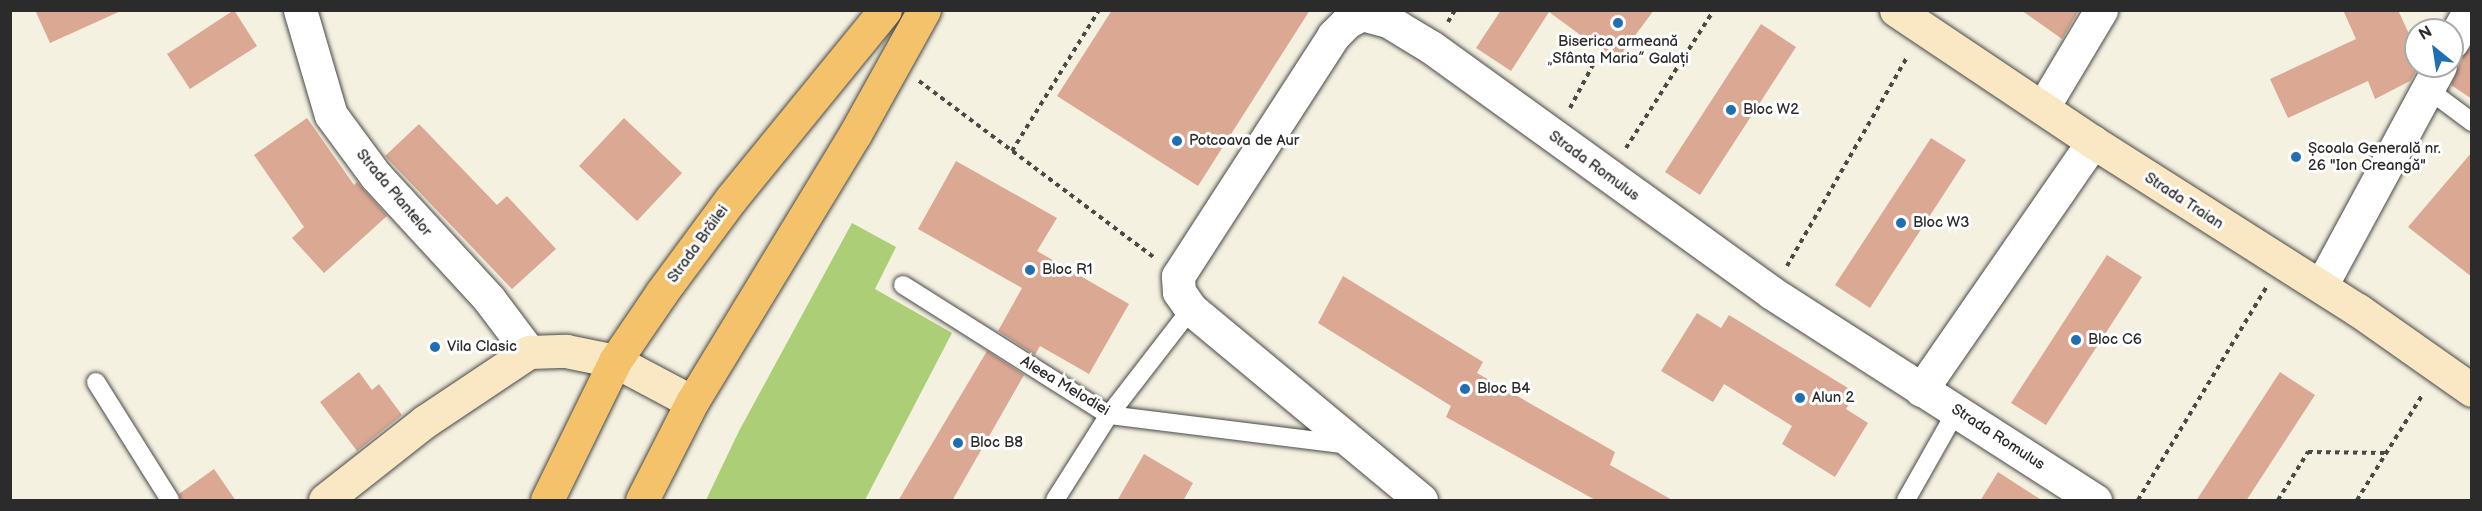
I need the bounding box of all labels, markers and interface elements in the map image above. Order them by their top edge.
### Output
marker: Biserica armeană „Sfânta Maria” Galați [1611,16,1625,30]
north arrow [2404,18,2464,78]
text: N [2416,22,2436,45]
place label: Biserica armeană „Sfânta Maria” Galați [1547,32,1689,67]
place label: Bloc W2 [1743,101,1800,119]
marker: Bloc W2 [1724,103,1738,117]
street label: Strada Romulus [1545,127,1643,205]
place label: Potcoava de Aur [1189,132,1299,150]
marker: Potcoava de Aur [1170,134,1184,148]
place label: Școala Generală nr. 26 "Ion Creangă" [2308,139,2441,174]
street label: Strada Plantelor [352,146,436,240]
marker: Școala Generală nr. 26 "Ion Creangă" [2289,150,2303,164]
street label: Strada Traian [2141,169,2227,233]
street label: Strada Brăilei [664,202,732,286]
place label: Bloc W3 [1913,214,1970,232]
marker: Bloc W3 [1894,216,1908,230]
place label: Bloc R1 [1042,261,1093,279]
marker: Bloc R1 [1023,263,1037,277]
place label: Bloc C6 [2088,331,2142,349]
marker: Bloc C6 [2069,333,2083,347]
place label: Vila Clasic [447,338,517,356]
marker: Vila Clasic [428,340,442,354]
street label: Aleea Melodiei [1017,352,1113,420]
place label: Bloc B4 [1477,380,1530,398]
marker: Bloc B4 [1458,382,1472,396]
place label: Alun 2 [1812,389,1854,407]
marker: Alun 2 [1793,391,1807,405]
street label: Strada Romulus [1948,400,2048,474]
place label: Bloc B8 [970,434,1023,452]
marker: Bloc B8 [951,436,965,450]

